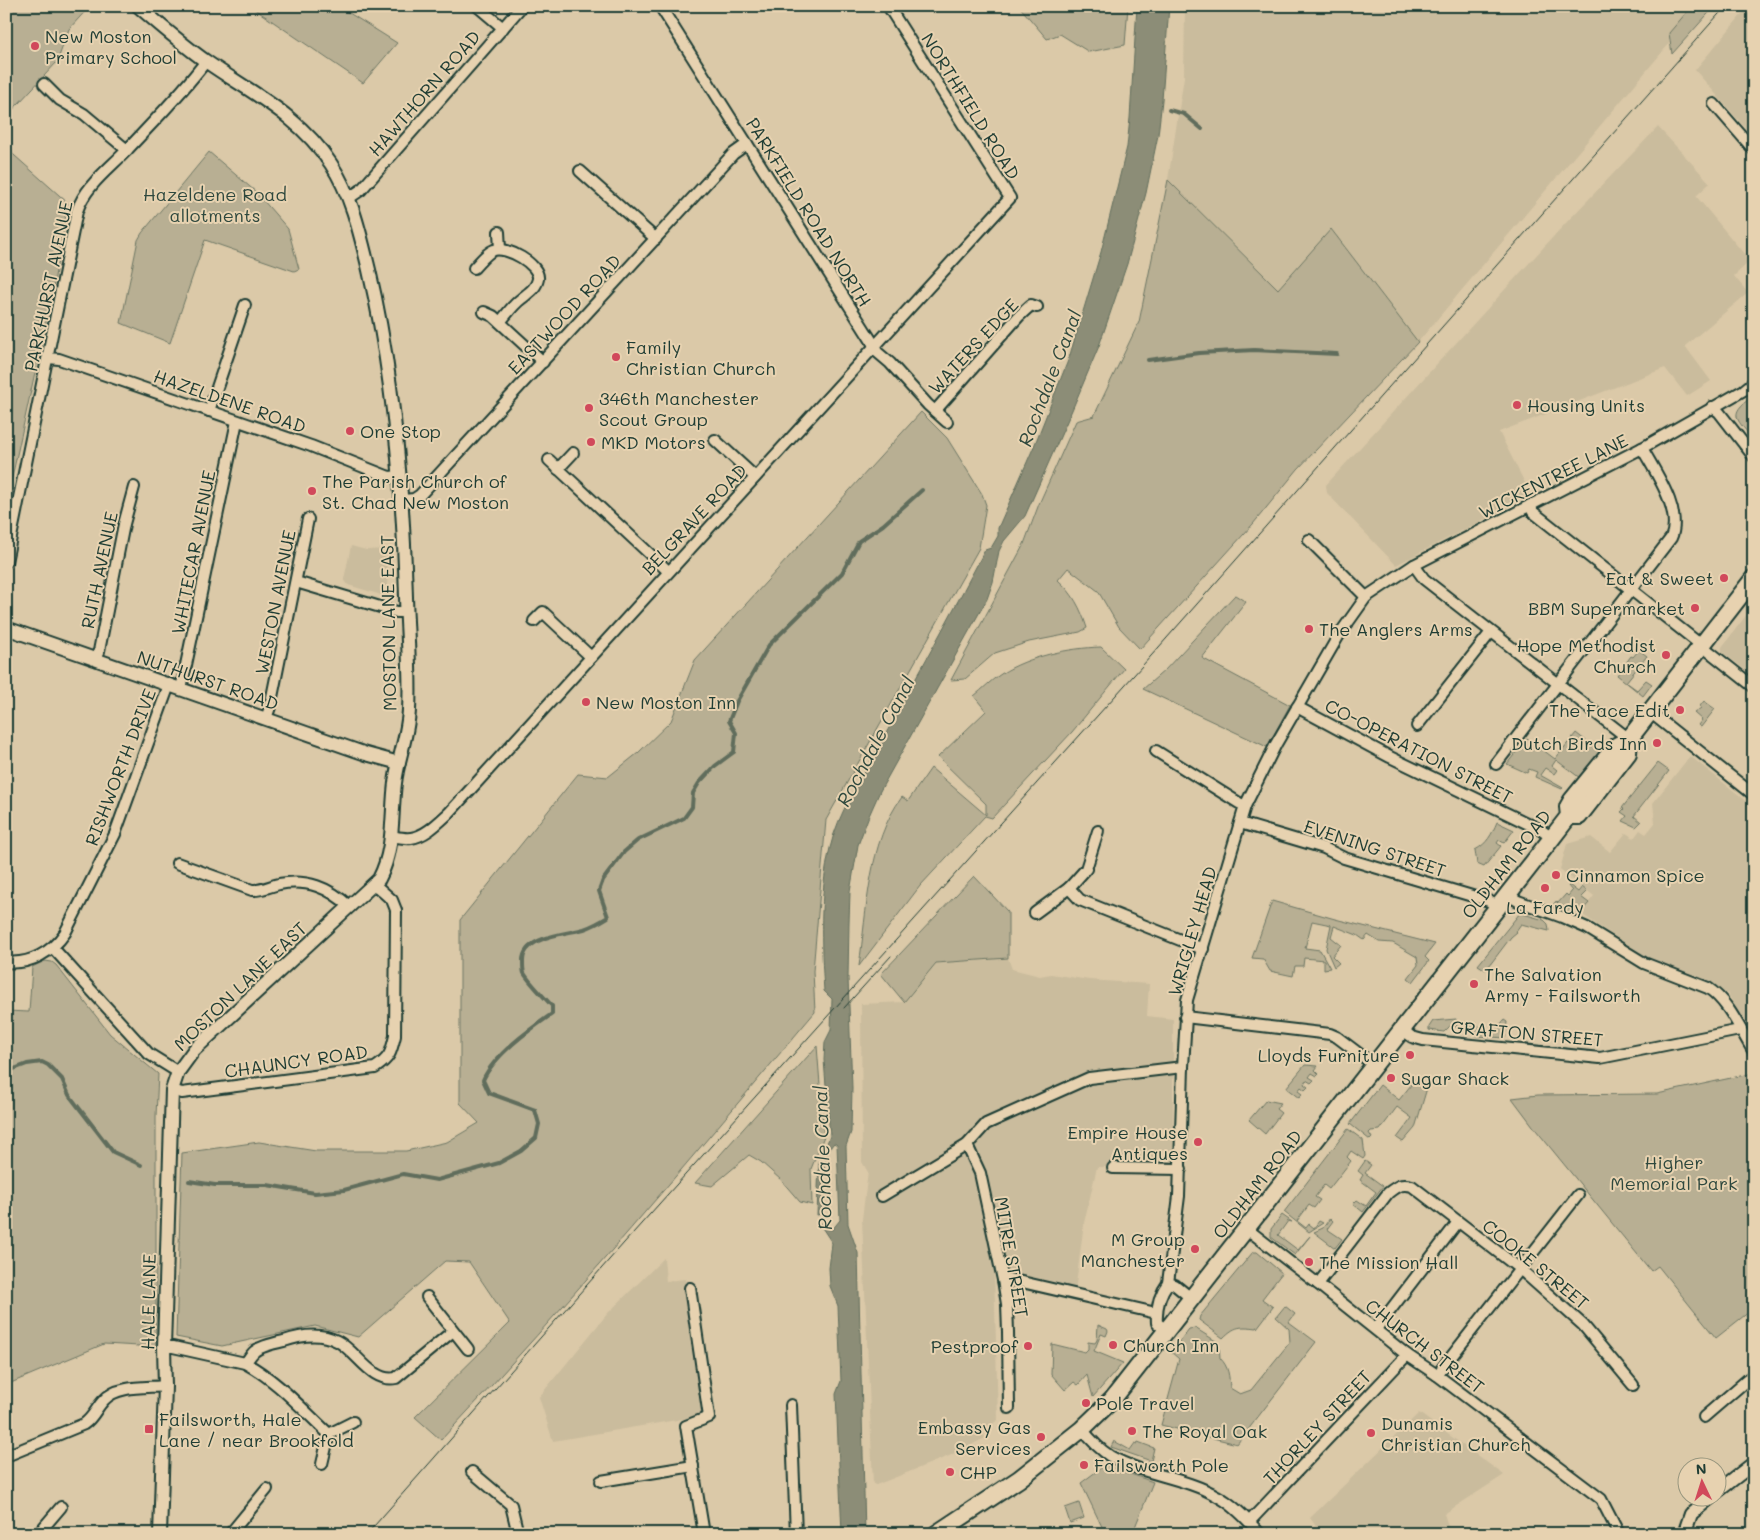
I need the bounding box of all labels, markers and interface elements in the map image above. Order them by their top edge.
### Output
place label: New Moston Primary School [45,24,177,69]
street label: HAWTHORN ROAD [363,25,485,161]
street label: NORTHFIELD ROAD [916,28,1026,184]
marker: New Moston Primary School [29,40,41,52]
street label: PARKFIELD ROAD NORTH [741,113,877,311]
park label: Hazeldene Road allotments [143,182,287,227]
street label: PARKHURST AVENUE [18,198,78,374]
street label: EASTWOOD ROAD [502,249,626,379]
street label: WATERS EDGE [922,293,1024,399]
water label: Rochdale Canal [1011,306,1087,450]
place label: Family Christian Church [626,335,775,380]
marker: Family Christian Church [610,351,622,363]
street label: HAZELDENE ROAD [151,364,309,438]
place label: 346th Manchester Scout Group [599,386,759,431]
place label: Housing Units [1527,393,1645,417]
marker: Housing Units [1511,399,1523,411]
marker: 346th Manchester Scout Group [583,402,595,414]
place label: One Stop [360,419,441,443]
marker: One Stop [344,425,356,437]
street label: WICKENTREE LANE [1474,428,1632,524]
place label: MKD Motors [601,430,706,454]
marker: MKD Motors [585,436,597,448]
street label: BELGRAVE ROAD [636,458,752,580]
street label: WHITECAR AVENUE [165,468,221,636]
place label: The Parish Church of St. Chad New Moston [322,469,509,514]
marker: The Parish Church of St. Chad New Moston [306,485,318,497]
street label: RUTH AVENUE [75,509,123,631]
street label: WESTON AVENUE [249,528,301,676]
street label: MOSTON LANE EAST [374,535,402,711]
place label: Eat & Sweet [1606,566,1714,590]
marker: Eat & Sweet [1718,572,1730,584]
place label: BBM Supermarket [1528,596,1685,620]
marker: BBM Supermarket [1689,602,1701,614]
place label: The Anglers Arms [1319,617,1473,641]
marker: The Anglers Arms [1303,623,1315,635]
place label: Hope Methodist Church [1517,633,1656,678]
street label: NUTHURST ROAD [134,645,282,715]
marker: Hope Methodist Church [1660,649,1672,661]
water label: Rochdale Canal [830,671,920,811]
street label: RISHWORTH DRIVE [79,685,161,849]
place label: New Moston Inn [596,690,736,714]
street label: CO-OPERATION STREET [1321,693,1517,809]
marker: New Moston Inn [580,696,592,708]
place label: The Face Edit [1549,698,1670,722]
marker: The Face Edit [1674,704,1686,716]
place label: Dutch Birds Inn [1511,731,1647,755]
marker: Dutch Birds Inn [1651,737,1663,749]
street label: OLDHAM ROAD [1456,805,1556,923]
street label: EVENING STREET [1301,814,1449,882]
street label: WRIGLEY HEAD [1162,863,1222,999]
place label: Cinnamon Spice [1566,863,1705,887]
marker: Cinnamon Spice [1550,869,1562,881]
marker: La Fardy [1539,882,1551,894]
place label: La Fardy [1506,895,1584,919]
street label: MOSTON LANE EAST [168,916,312,1056]
place label: The Salvation Army - Failsworth [1484,962,1640,1007]
marker: The Salvation Army - Failsworth [1468,978,1480,990]
street label: GRAFTON STREET [1450,1014,1604,1052]
street label: CHAUNCY ROAD [223,1039,369,1083]
place label: Lloyds Furniture [1258,1043,1400,1067]
marker: Lloyds Furniture [1404,1049,1416,1061]
place label: Sugar Shack [1401,1066,1509,1090]
marker: Sugar Shack [1385,1072,1397,1084]
water label: Rochdale Canal [807,1085,837,1231]
place label: Empire House Antiques [1068,1120,1188,1165]
street label: OLDHAM ROAD [1207,1125,1307,1243]
marker: Empire House Antiques [1192,1136,1204,1148]
park label: Higher Memorial Park [1610,1150,1738,1195]
street label: MITRE STREET [990,1195,1034,1319]
street label: COOKE STREET [1478,1214,1594,1314]
place label: M Group Manchester [1081,1227,1185,1272]
marker: M Group Manchester [1189,1243,1201,1255]
place label: The Mission Hall [1319,1250,1458,1274]
street label: HALE LANE [135,1254,161,1350]
marker: The Mission Hall [1303,1256,1315,1268]
street label: CHURCH STREET [1361,1293,1489,1399]
place label: Church Inn [1123,1333,1219,1357]
place label: Pestproof [931,1334,1019,1358]
marker: Church Inn [1107,1339,1119,1351]
marker: Pestproof [1022,1340,1034,1352]
street label: THORLEY STREET [1258,1365,1376,1489]
place label: Pole Travel [1096,1391,1195,1415]
marker: Pole Travel [1080,1397,1092,1409]
place label: Failsworth, Hale Lane / near Brookfold [159,1407,354,1452]
place label: Dunamis Christian Church [1381,1411,1530,1456]
place label: Embassy Gas Services [918,1415,1031,1460]
place label: The Royal Oak [1142,1419,1267,1443]
marker: Failsworth, Hale Lane / near Brookfold [143,1423,155,1435]
marker: The Royal Oak [1126,1425,1138,1437]
marker: Dunamis Christian Church [1365,1427,1377,1439]
marker: Embassy Gas Services [1035,1431,1047,1443]
place label: Failsworth Pole [1094,1453,1229,1477]
north arrow [1678,1458,1728,1508]
marker: Failsworth Pole [1078,1459,1090,1471]
text: N [1695,1459,1707,1478]
place label: CHP [960,1460,997,1484]
marker: CHP [944,1466,956,1478]

